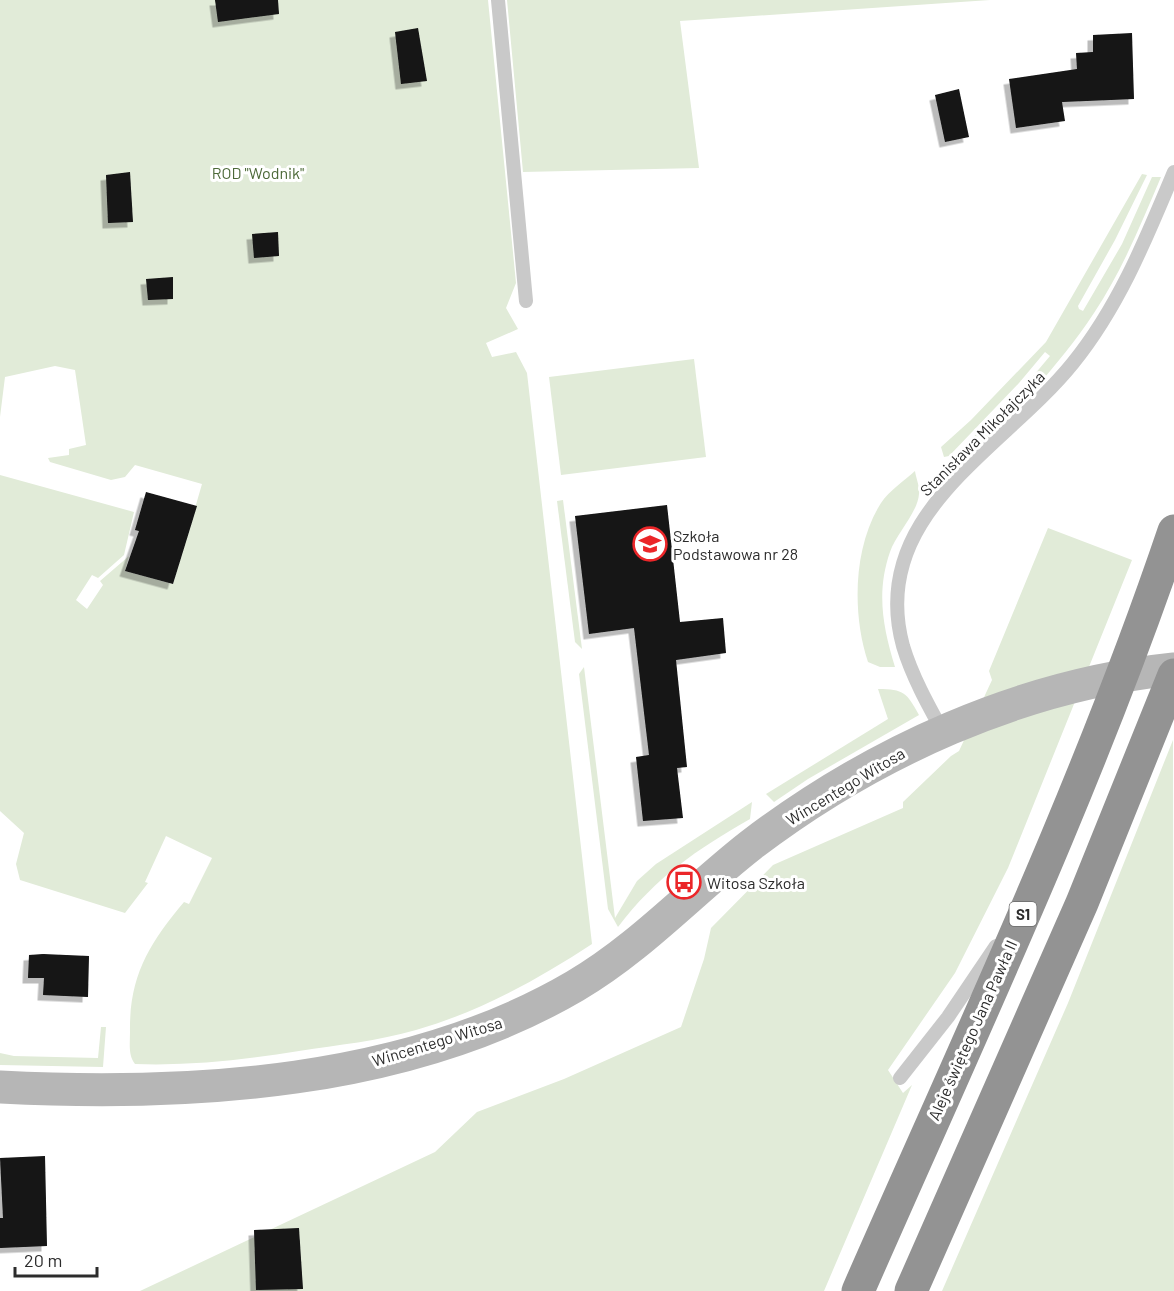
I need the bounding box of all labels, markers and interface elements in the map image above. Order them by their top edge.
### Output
park label: ROD "Wodnik" [212,163,304,182]
street label: Stanisława Mikołajczyka [916,367,1048,499]
school or university icon: Szkoła Podstawowa nr 28 [632,526,668,562]
place label: Szkoła Podstawowa nr 28 [673,526,798,563]
street label: Wincentego Witosa [782,743,908,829]
bus stop icon: Witosa Szkoła [666,864,702,900]
place label: Witosa Szkoła [707,873,805,892]
road number: S1 [1010,902,1036,926]
street label: Aleje świętego Jana Pawła II [924,937,1020,1123]
street label: Wincentego Witosa [370,1012,504,1070]
scale bar [15,1240,98,1278]
text: 20 m [24,1249,62,1271]

